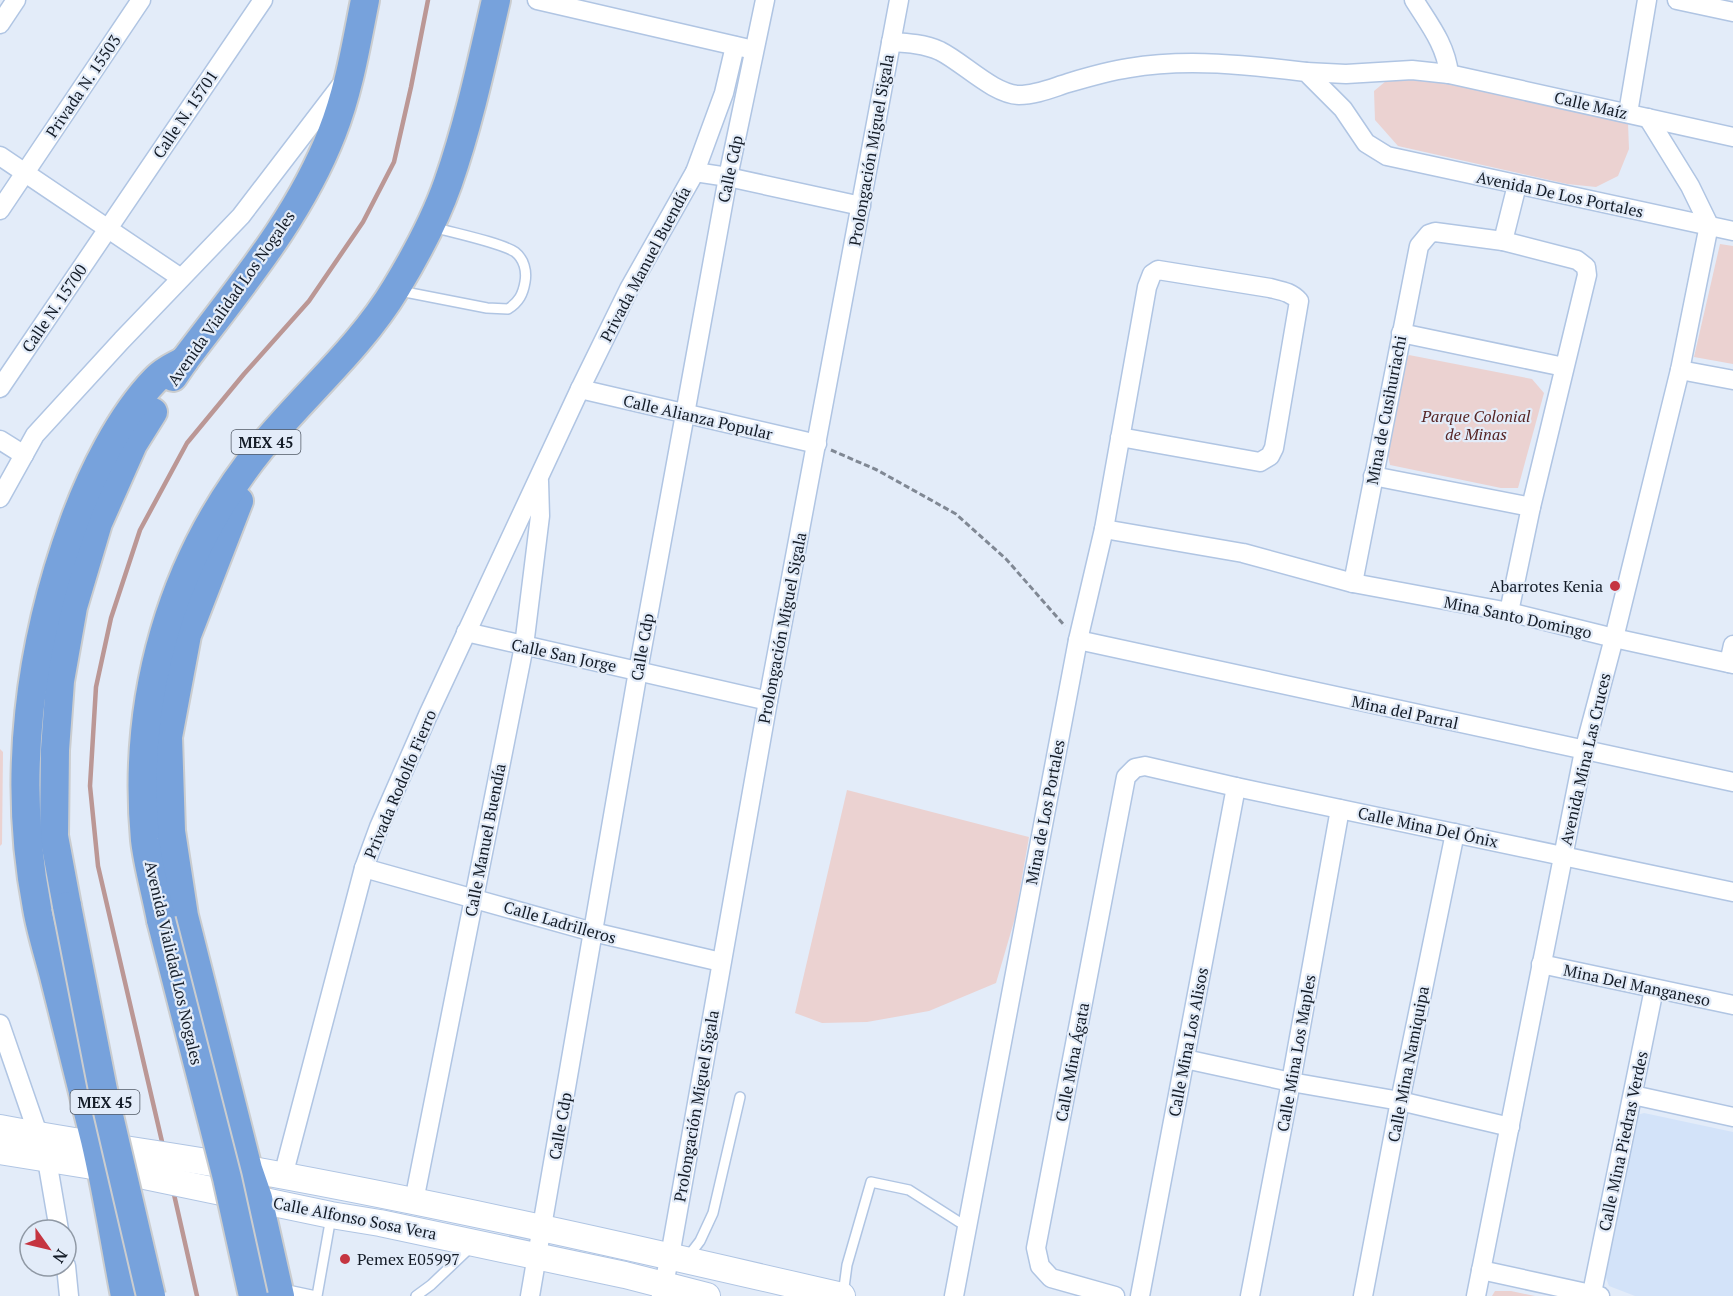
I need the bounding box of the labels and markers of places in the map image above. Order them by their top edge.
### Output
place label: Abarrotes Kenia [1489,575,1603,597]
marker: Abarrotes Kenia [1608,579,1622,593]
place label: Pemex E05997 [357,1248,460,1270]
marker: Pemex E05997 [338,1252,352,1266]

